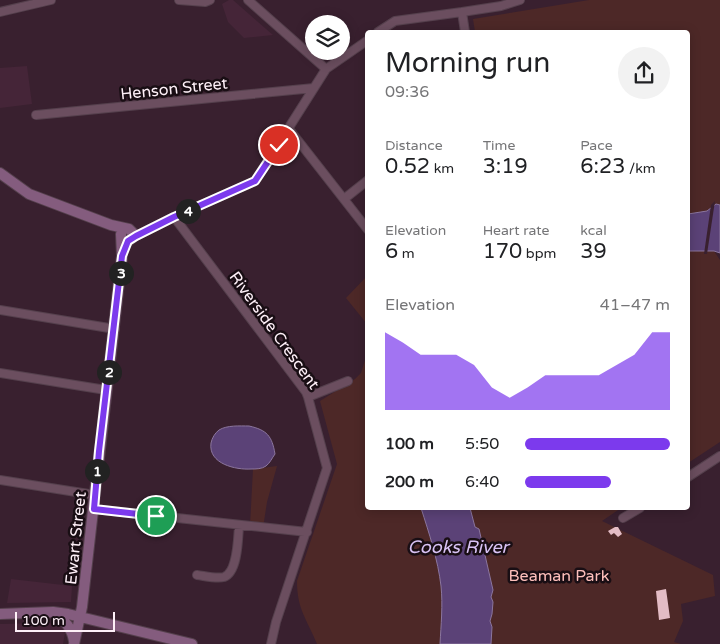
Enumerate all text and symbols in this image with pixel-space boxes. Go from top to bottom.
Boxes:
map controls [305,15,350,60]
button: layers [305,15,350,60]
text: Morning run [385,46,550,80]
button: share [618,47,670,99]
street label: Henson Street [120,73,229,105]
text: 09:36 [385,82,429,102]
pin [258,124,300,166]
icon: check [265,131,293,159]
text: Distance [385,137,443,154]
text: Time [483,137,515,154]
text: Pace [580,137,613,154]
text: 0.52 [385,154,430,179]
text: 3:19 [483,154,528,179]
text: 6:23 [580,154,625,179]
text: km [430,160,454,177]
text: /km [625,160,656,177]
pin: 4 [176,198,200,224]
text: 4 [184,203,193,220]
text: Elevation [385,222,446,239]
text: Heart rate [483,222,549,239]
text: kcal [580,222,607,239]
text: 6 [385,239,398,264]
text: 170 [483,239,522,264]
text: 39 [580,239,607,264]
text: m [398,245,415,262]
text: bpm [522,245,556,262]
pin: 3 [108,260,134,286]
text: 3 [117,265,126,282]
street label: Riverside Crescent [225,268,324,393]
text: Elevation [385,295,455,315]
text: 41–47 m [600,295,670,315]
pin: 2 [96,360,122,384]
text: 2 [105,364,114,381]
text: 100 m [385,434,434,454]
text: 5:50 [465,434,499,454]
pin: 1 [84,458,110,484]
text: 1 [93,463,102,480]
text: 200 m [385,472,434,492]
text: 6:40 [465,472,499,492]
street label: Ewart Street [61,490,91,586]
pin [135,495,177,537]
icon: arrive [142,502,170,530]
water label: Cooks River [408,536,511,558]
park label: Beaman Park [509,566,610,586]
scale bar [15,609,115,632]
text: 100 m [22,612,65,629]

